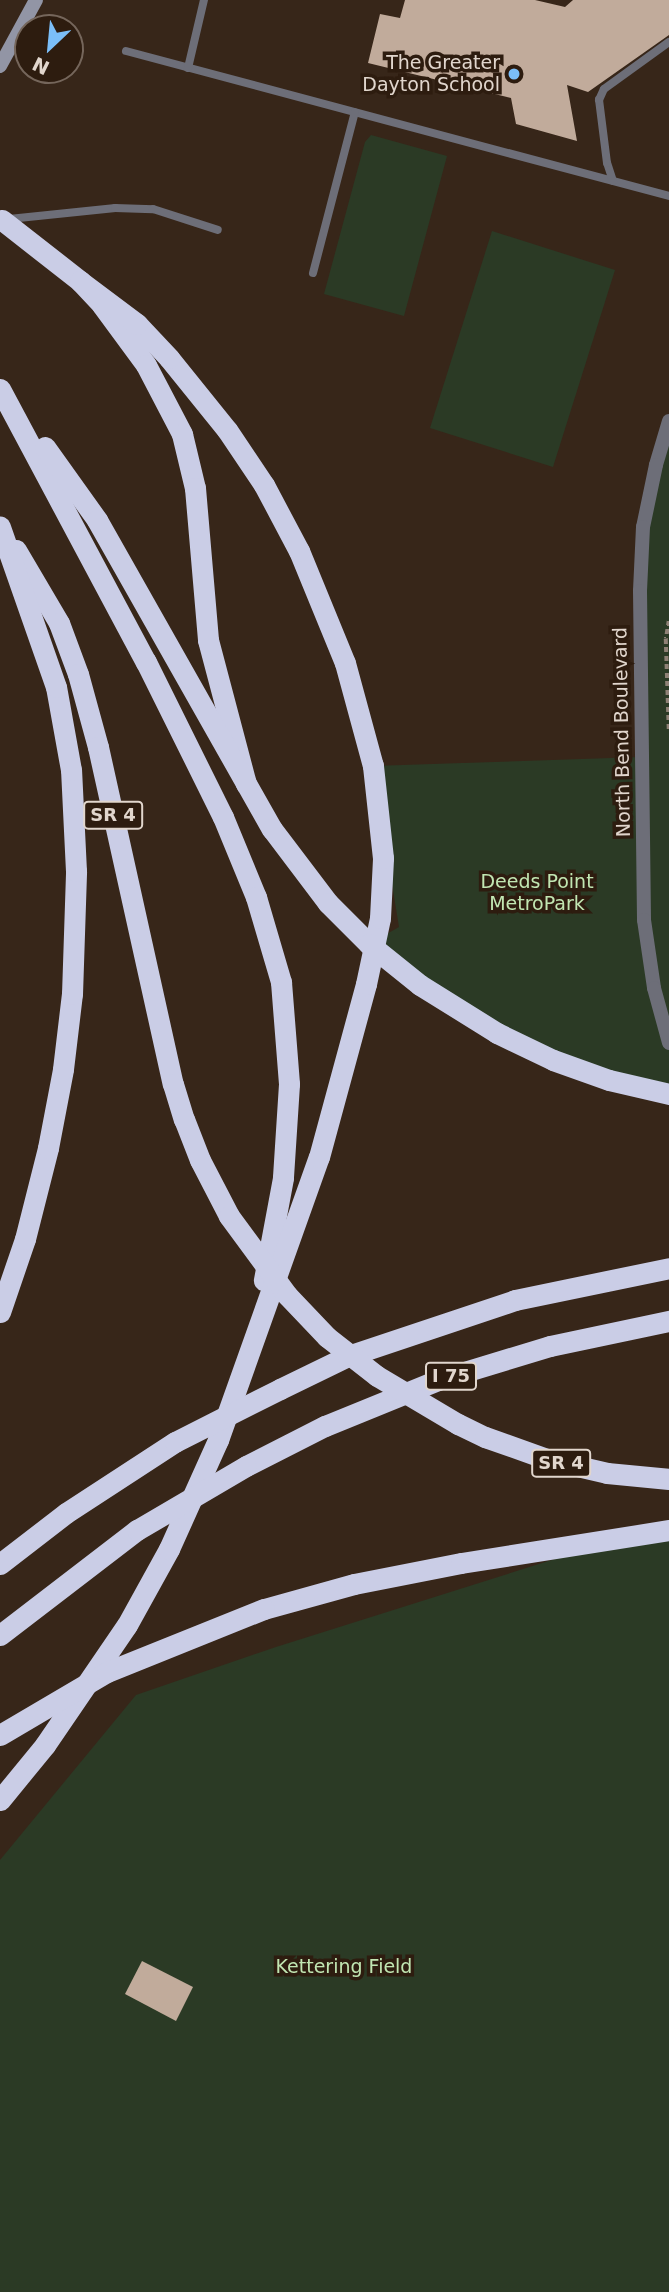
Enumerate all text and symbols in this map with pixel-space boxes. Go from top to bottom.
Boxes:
north arrow [14,14,84,84]
place label: The Greater Dayton School [362,52,500,96]
text: N [29,53,53,79]
marker: The Greater Dayton School [506,66,522,82]
street label: North Bend Boulevard [609,627,635,837]
road number: SR 4 [82,800,144,830]
park label: Deeds Point MetroPark [480,871,594,915]
road number: I 75 [425,1362,477,1391]
road number: SR 4 [530,1448,592,1478]
park label: Kettering Field [276,1956,412,1978]

